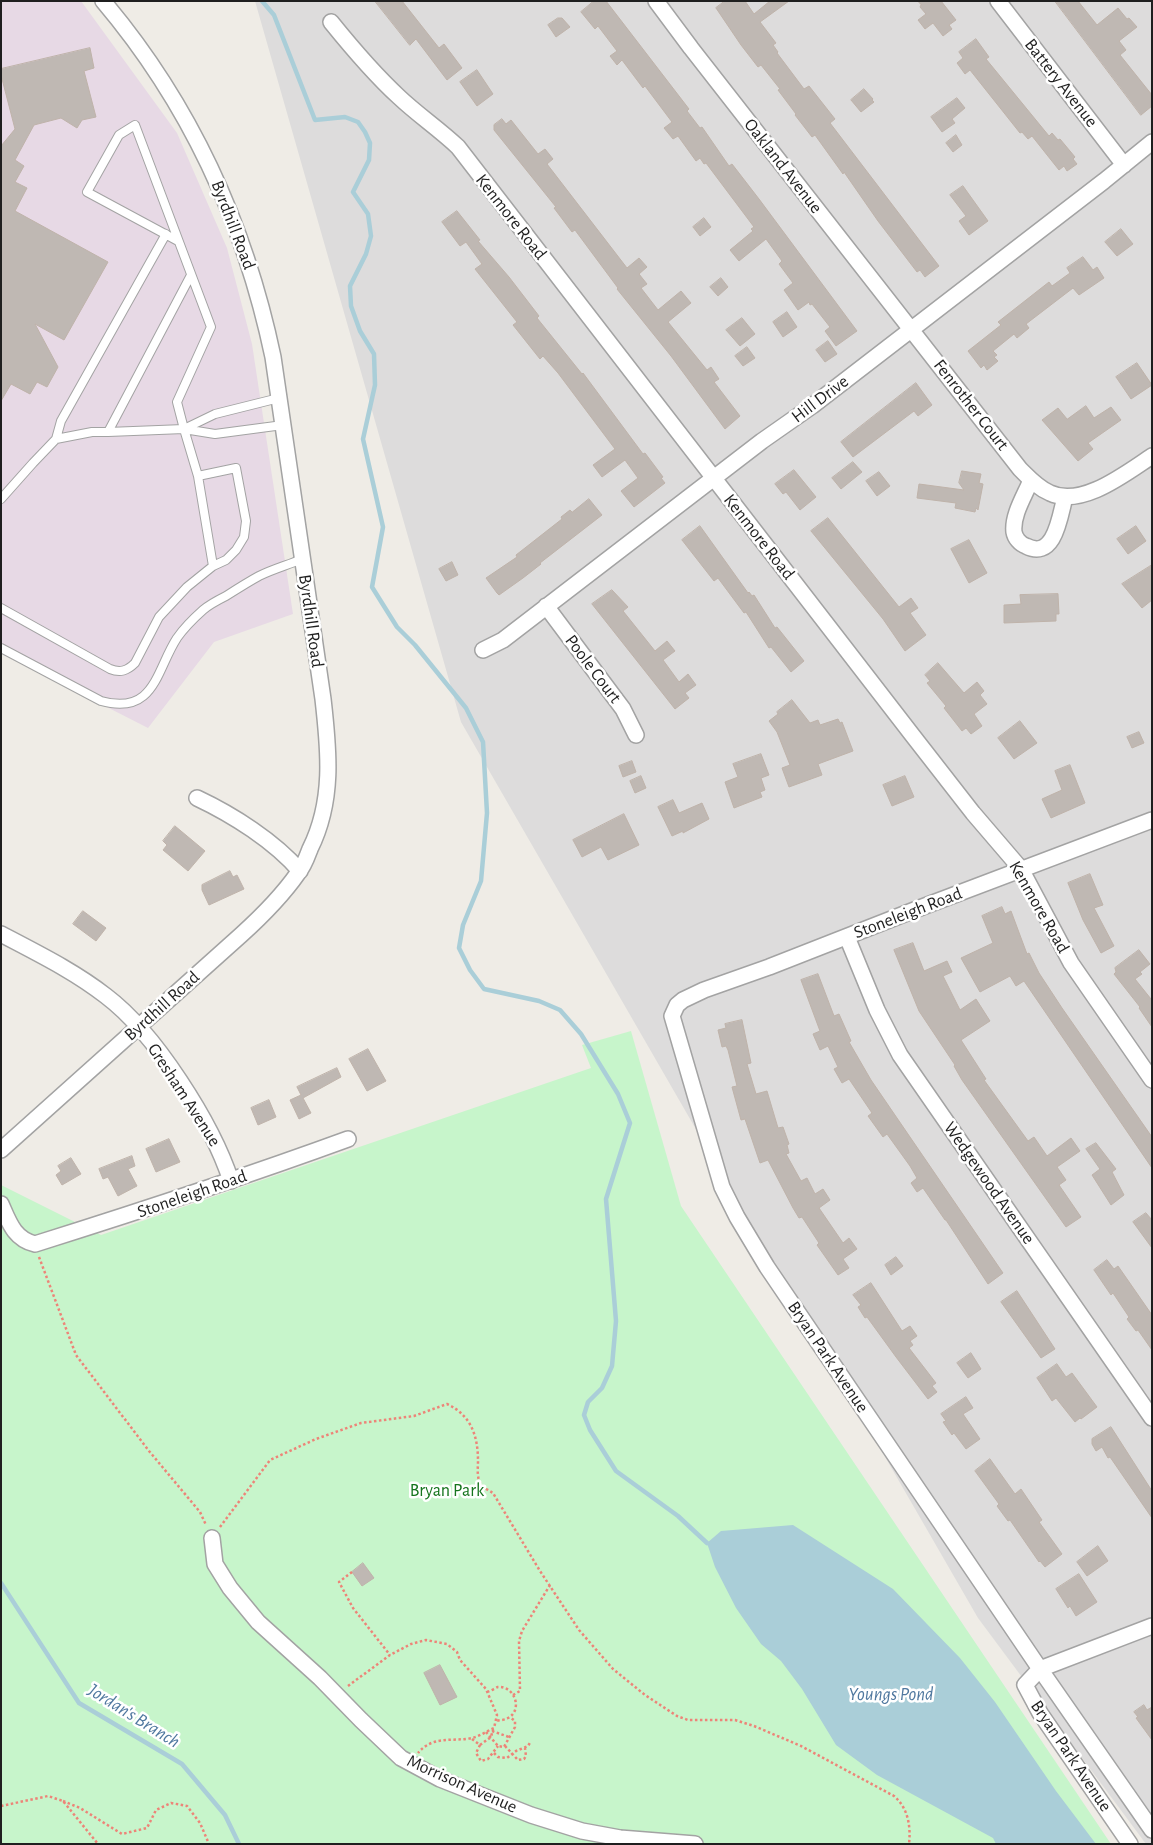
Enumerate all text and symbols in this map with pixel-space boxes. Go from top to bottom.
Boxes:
street label: Battery Avenue [1020,34,1102,132]
street label: Oakland Avenue [739,114,827,218]
street label: Kenmore Road [471,170,551,264]
street label: Byrdhill Road [206,177,260,273]
street label: Fenrother Court [929,355,1013,455]
street label: Hill Drive [787,371,853,427]
street label: Kenmore Road [719,490,799,584]
street label: Byrdhill Road [294,573,328,669]
street label: Poole Court [560,630,626,708]
street label: Kenmore Road [1004,857,1074,957]
street label: Stoneleigh Road [851,882,965,944]
street label: Byrdhill Road [120,967,204,1045]
street label: Gresham Avenue [143,1039,225,1151]
street label: Wedgewood Avenue [939,1118,1039,1248]
street label: Stoneleigh Road [134,1165,250,1223]
street label: Bryan Park Avenue [783,1297,873,1417]
park label: Bryan Park [410,1480,484,1502]
water label: Jordan's Branch [84,1679,184,1753]
water label: Youngs Pond [849,1683,933,1705]
street label: Bryan Park Avenue [1026,1696,1116,1816]
street label: Morrison Avenue [403,1750,521,1818]

